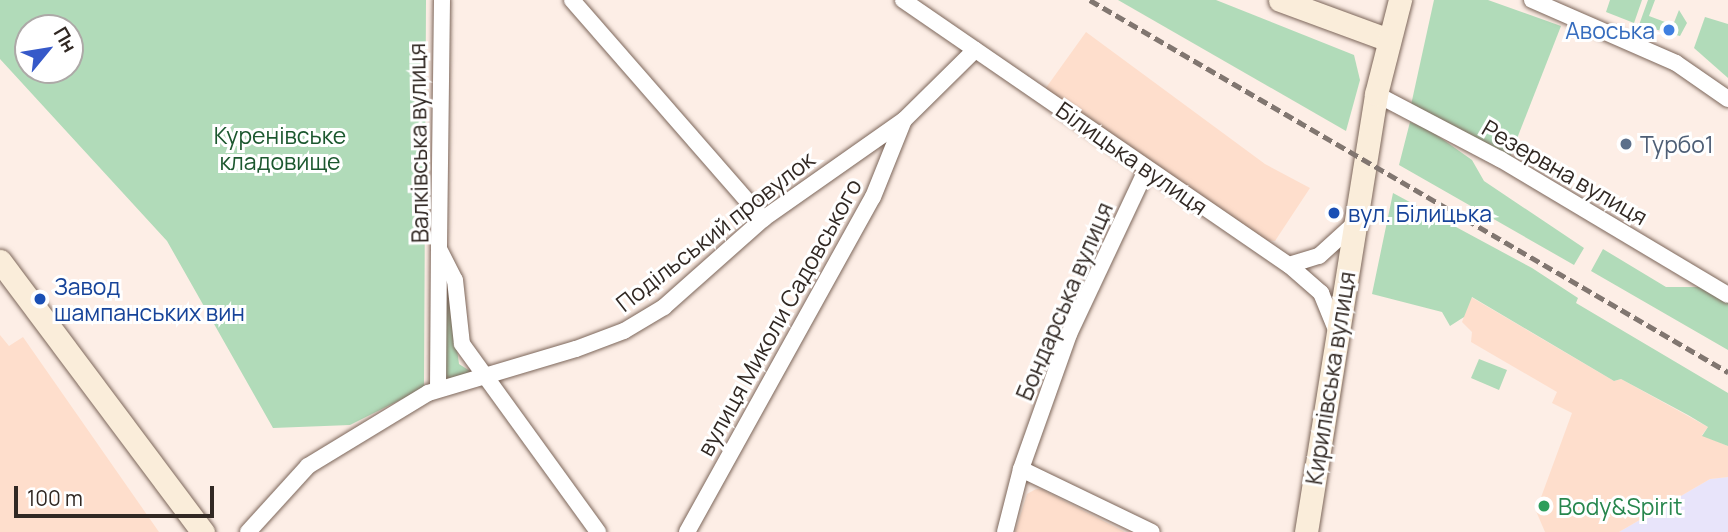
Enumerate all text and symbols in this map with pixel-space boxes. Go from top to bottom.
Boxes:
north arrow [14,14,84,84]
place label: Авоська [1565,16,1655,44]
text: Пн [48,22,83,57]
marker: Авоська [1661,22,1677,38]
street label: Валківська вулиця [402,43,434,243]
street label: Білицька вулиця [1051,96,1213,220]
street label: Резервна вулиця [1478,114,1652,230]
park label: Куренівське кладовище [214,121,346,175]
place label: Турбо1 [1640,130,1714,158]
marker: Турбо1 [1618,136,1634,152]
street label: Подільський провулок [610,145,820,317]
street label: вулиця Миколи Садовського [691,174,867,460]
street label: Бондарська вулиця [1010,198,1118,404]
place label: вул. Білицька [1348,199,1492,227]
marker: вул. Білицька [1326,205,1342,221]
street label: Кирилівська вулиця [1300,269,1360,487]
place label: Завод шампанських вин [54,272,245,326]
marker: Завод шампанських вин [32,291,48,307]
scale bar [18,472,217,516]
text: 100 m [27,484,83,512]
place label: Body&Spirit [1558,492,1682,520]
marker: Body&Spirit [1536,498,1552,514]

